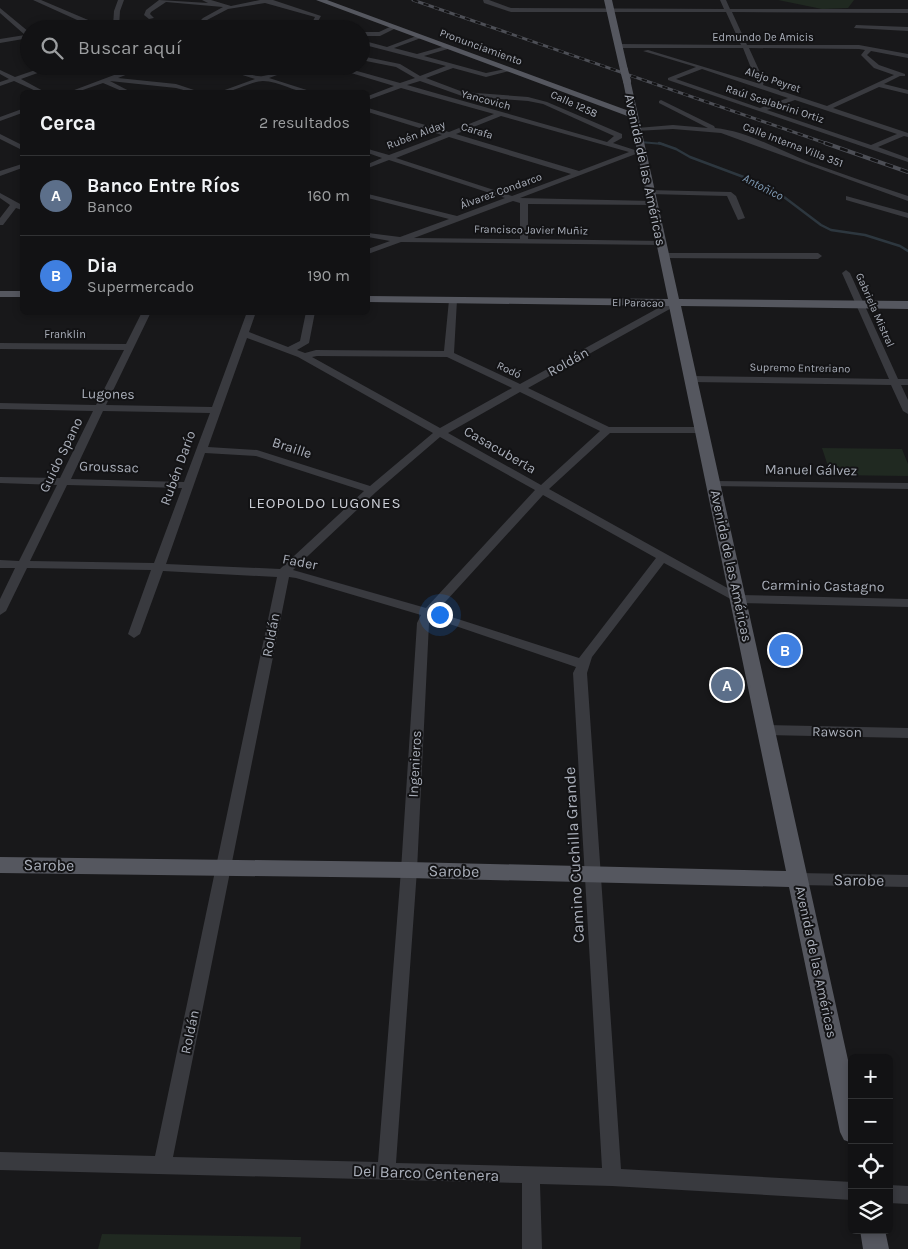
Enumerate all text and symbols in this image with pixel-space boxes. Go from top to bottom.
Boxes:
search box [20,20,370,75]
street label: Pronunciamiento [438,26,524,68]
street label: Edmundo De Amicis [712,31,814,44]
icon: search [38,34,66,62]
text: Buscar aquí [78,37,182,59]
street label: Alejo Peyret [744,64,802,96]
street label: Raúl Scalabrini Ortiz [724,82,826,126]
street label: Yancovich [460,87,512,113]
street label: Calle 1258 [548,88,600,120]
street label: Avenida de las Américas [621,92,669,248]
text: Cerca [40,111,96,135]
text: 2 resultados [259,113,350,132]
street label: Rubén Alday [385,118,447,152]
street label: Carafa [459,120,495,142]
street label: Calle Interna Villa 351 [741,120,845,170]
street label: Álvarez Condarco [458,168,544,212]
water label: Antoñico [740,171,786,203]
text: Banco Entre Ríos [87,175,240,197]
text: A [51,186,61,205]
text: 160 m [307,186,350,205]
text: Banco [87,197,132,216]
street label: Francisco Javier Muñiz [474,223,588,237]
text: Dia [87,255,117,277]
text: B [51,266,61,285]
text: 190 m [307,266,350,285]
street label: Gabriela Mistral [853,271,897,349]
text: Supermercado [87,277,194,296]
street label: El Paracao [612,296,664,310]
street label: Franklin [44,328,86,341]
street label: Roldán [544,344,592,380]
street label: Rodó [495,359,523,381]
street label: Supremo Entreriano [749,361,851,375]
street label: Lugones [81,385,135,403]
street label: Guido Spano [36,415,86,495]
street label: Casacuberta [461,422,539,478]
street label: Rubén Darío [157,428,199,508]
street label: Braille [270,434,314,462]
street label: Groussac [79,457,139,477]
street label: Manuel Gálvez [765,461,857,479]
street label: Avenida de las Américas [707,488,755,644]
district label: LEOPOLDO LUGONES [248,494,402,512]
street label: Fader [281,550,320,574]
street label: Carminio Castagno [761,576,885,596]
your location [427,602,453,628]
street label: Roldán [258,611,284,659]
pin: B [769,631,801,669]
pin: A [711,666,743,704]
street label: Rawson [812,723,862,741]
street label: Ingenieros [405,730,425,798]
street label: Camino Cuchilla Grande [560,766,588,944]
street label: Sarobe [23,855,75,875]
street label: Sarobe [428,861,480,881]
street label: Sarobe [833,870,885,890]
street label: Avenida de las Américas [792,884,840,1040]
street label: Roldán [177,1008,203,1056]
map controls [848,1054,893,1234]
button: + [848,1054,893,1099]
button: − [848,1099,893,1144]
button: locate [848,1144,893,1189]
street label: Del Barco Centenera [352,1161,500,1185]
button: layers [848,1189,893,1234]

